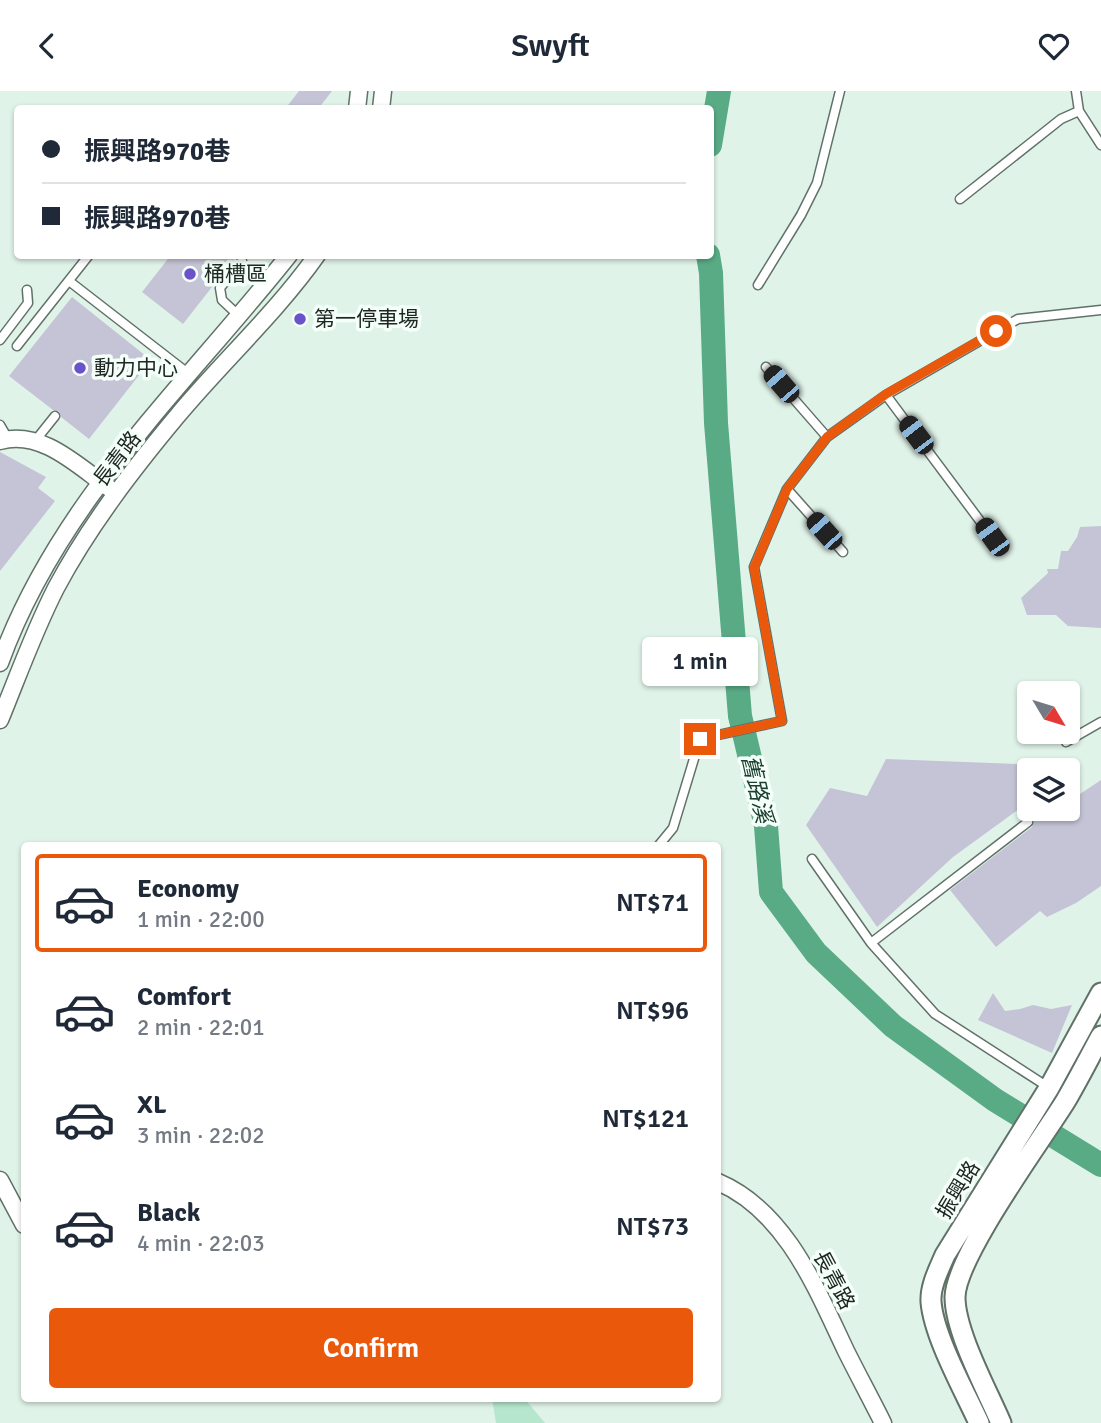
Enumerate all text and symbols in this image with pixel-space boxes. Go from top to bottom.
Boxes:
text: Swyft [511,26,590,65]
icon: back [28,27,66,65]
icon: heart [1035,27,1073,65]
text: 振興路970巷 [84,136,230,168]
text: 振興路970巷 [84,203,230,235]
place label: 桶槽區 [204,261,267,287]
marker: 桶槽區 [182,266,198,282]
place label: 第一停車場 [314,306,419,332]
marker: 第一停車場 [292,311,308,327]
route start [980,315,1012,347]
place label: 動力中心 [94,355,178,381]
marker: 動力中心 [72,360,88,376]
car [760,361,803,407]
car [895,412,938,458]
street label: 長青路 [88,426,146,492]
car [803,508,846,554]
car [972,514,1013,560]
callout: 1 min [642,637,758,687]
text: 1 min [672,647,728,676]
north arrow [1017,681,1080,744]
map controls [1017,681,1080,821]
route end [684,723,716,755]
water label: 舊路溪 [735,752,780,829]
button: layers [1017,758,1080,821]
icon: car [53,872,116,935]
text: Economy [137,873,239,905]
text: NT$71 [616,887,689,919]
text: 1 min · 22:00 [137,905,265,934]
icon: car [53,980,116,1043]
text: Comfort [137,981,231,1013]
text: NT$96 [616,995,689,1027]
text: 2 min · 22:01 [137,1013,265,1042]
icon: car [53,1088,116,1151]
text: XL [137,1089,167,1121]
text: NT$121 [602,1103,689,1135]
text: 3 min · 22:02 [137,1121,265,1150]
street label: 振興路 [931,1156,985,1224]
icon: car [53,1196,116,1259]
text: Black [137,1197,200,1229]
text: NT$73 [616,1211,689,1243]
text: 4 min · 22:03 [137,1229,265,1258]
street label: 長青路 [808,1246,860,1314]
button: Confirm [49,1308,693,1388]

